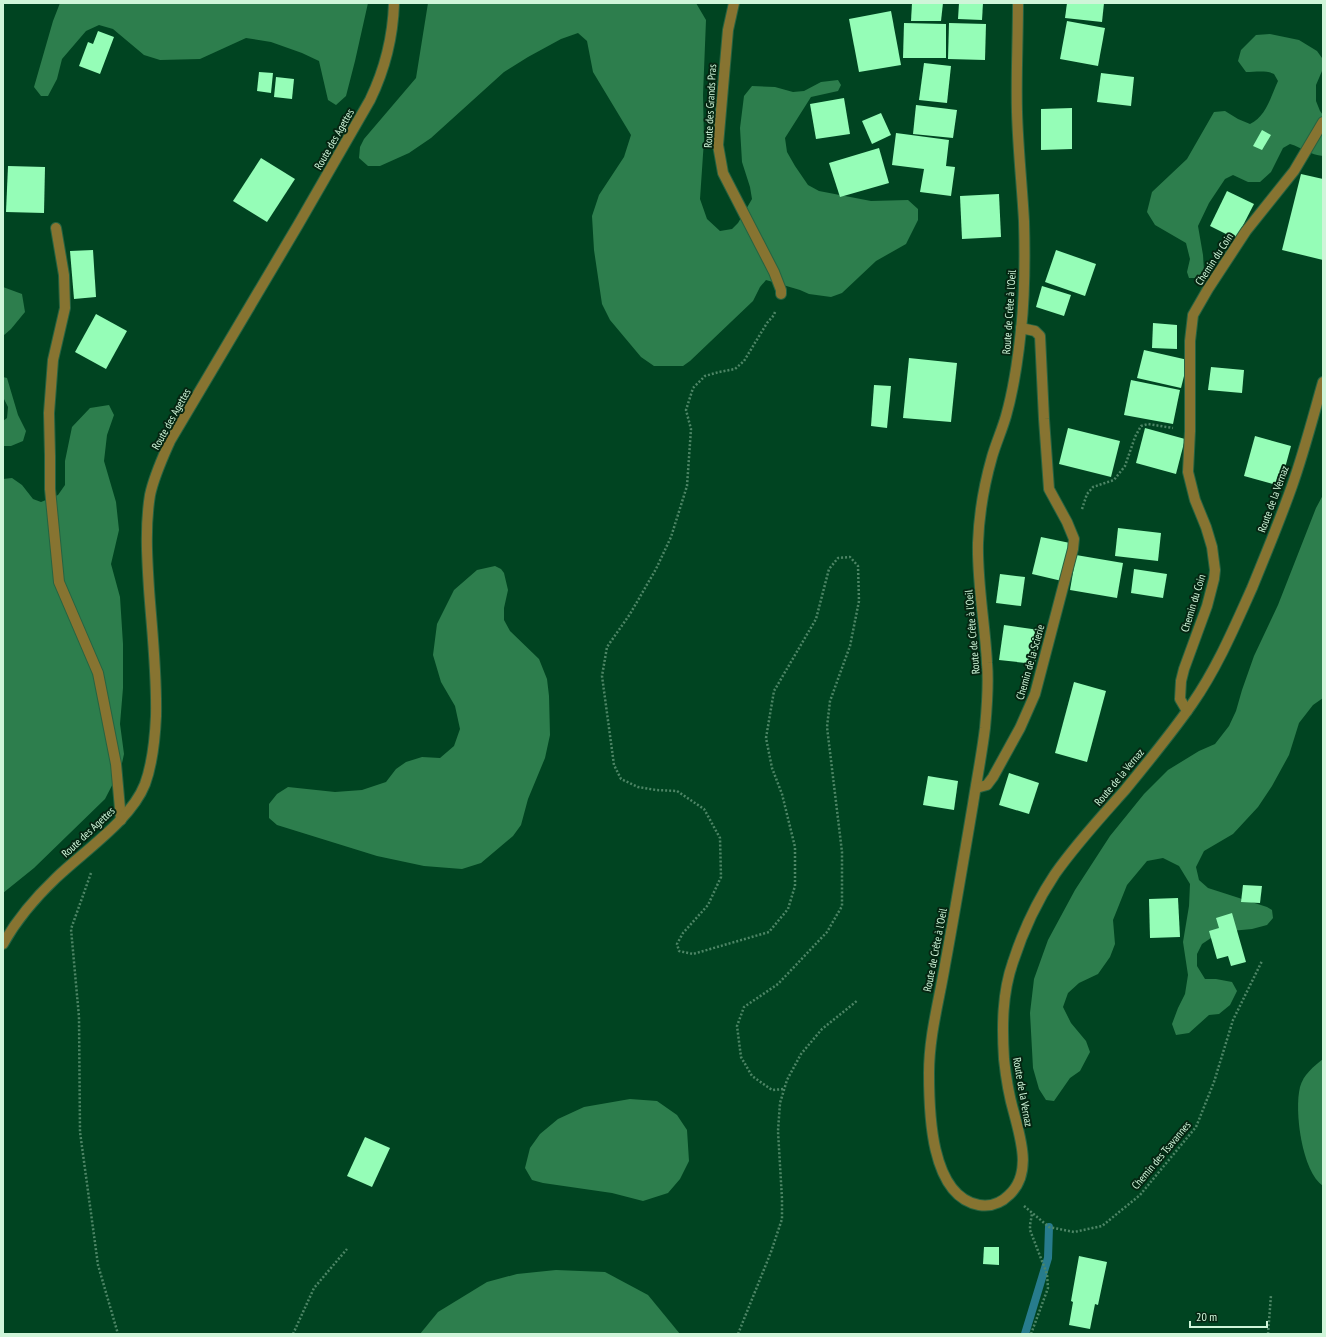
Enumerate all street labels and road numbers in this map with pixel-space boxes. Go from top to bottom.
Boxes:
street label: Route des Grands Pras [701,64,719,148]
street label: Route des Agettes [311,106,357,172]
street label: Chemin du Coin [1192,230,1236,288]
street label: Route de Crête à l'Oeil [999,269,1019,355]
street label: Route des Agettes [148,386,194,452]
street label: Route de la Vernaz [1254,464,1292,534]
street label: Chemin du Coin [1178,572,1208,634]
street label: Route de Crête à l'Oeil [961,589,983,675]
street label: Chemin de la Scierie [1013,622,1048,701]
street label: Route de la Vernaz [1091,746,1147,808]
street label: Route des Agettes [58,804,118,860]
street label: Route de Crête à l'Oeil [920,907,950,993]
street label: Route de la Vernaz [1010,1056,1036,1128]
street label: Chemin des Tsavannes [1128,1118,1194,1192]

